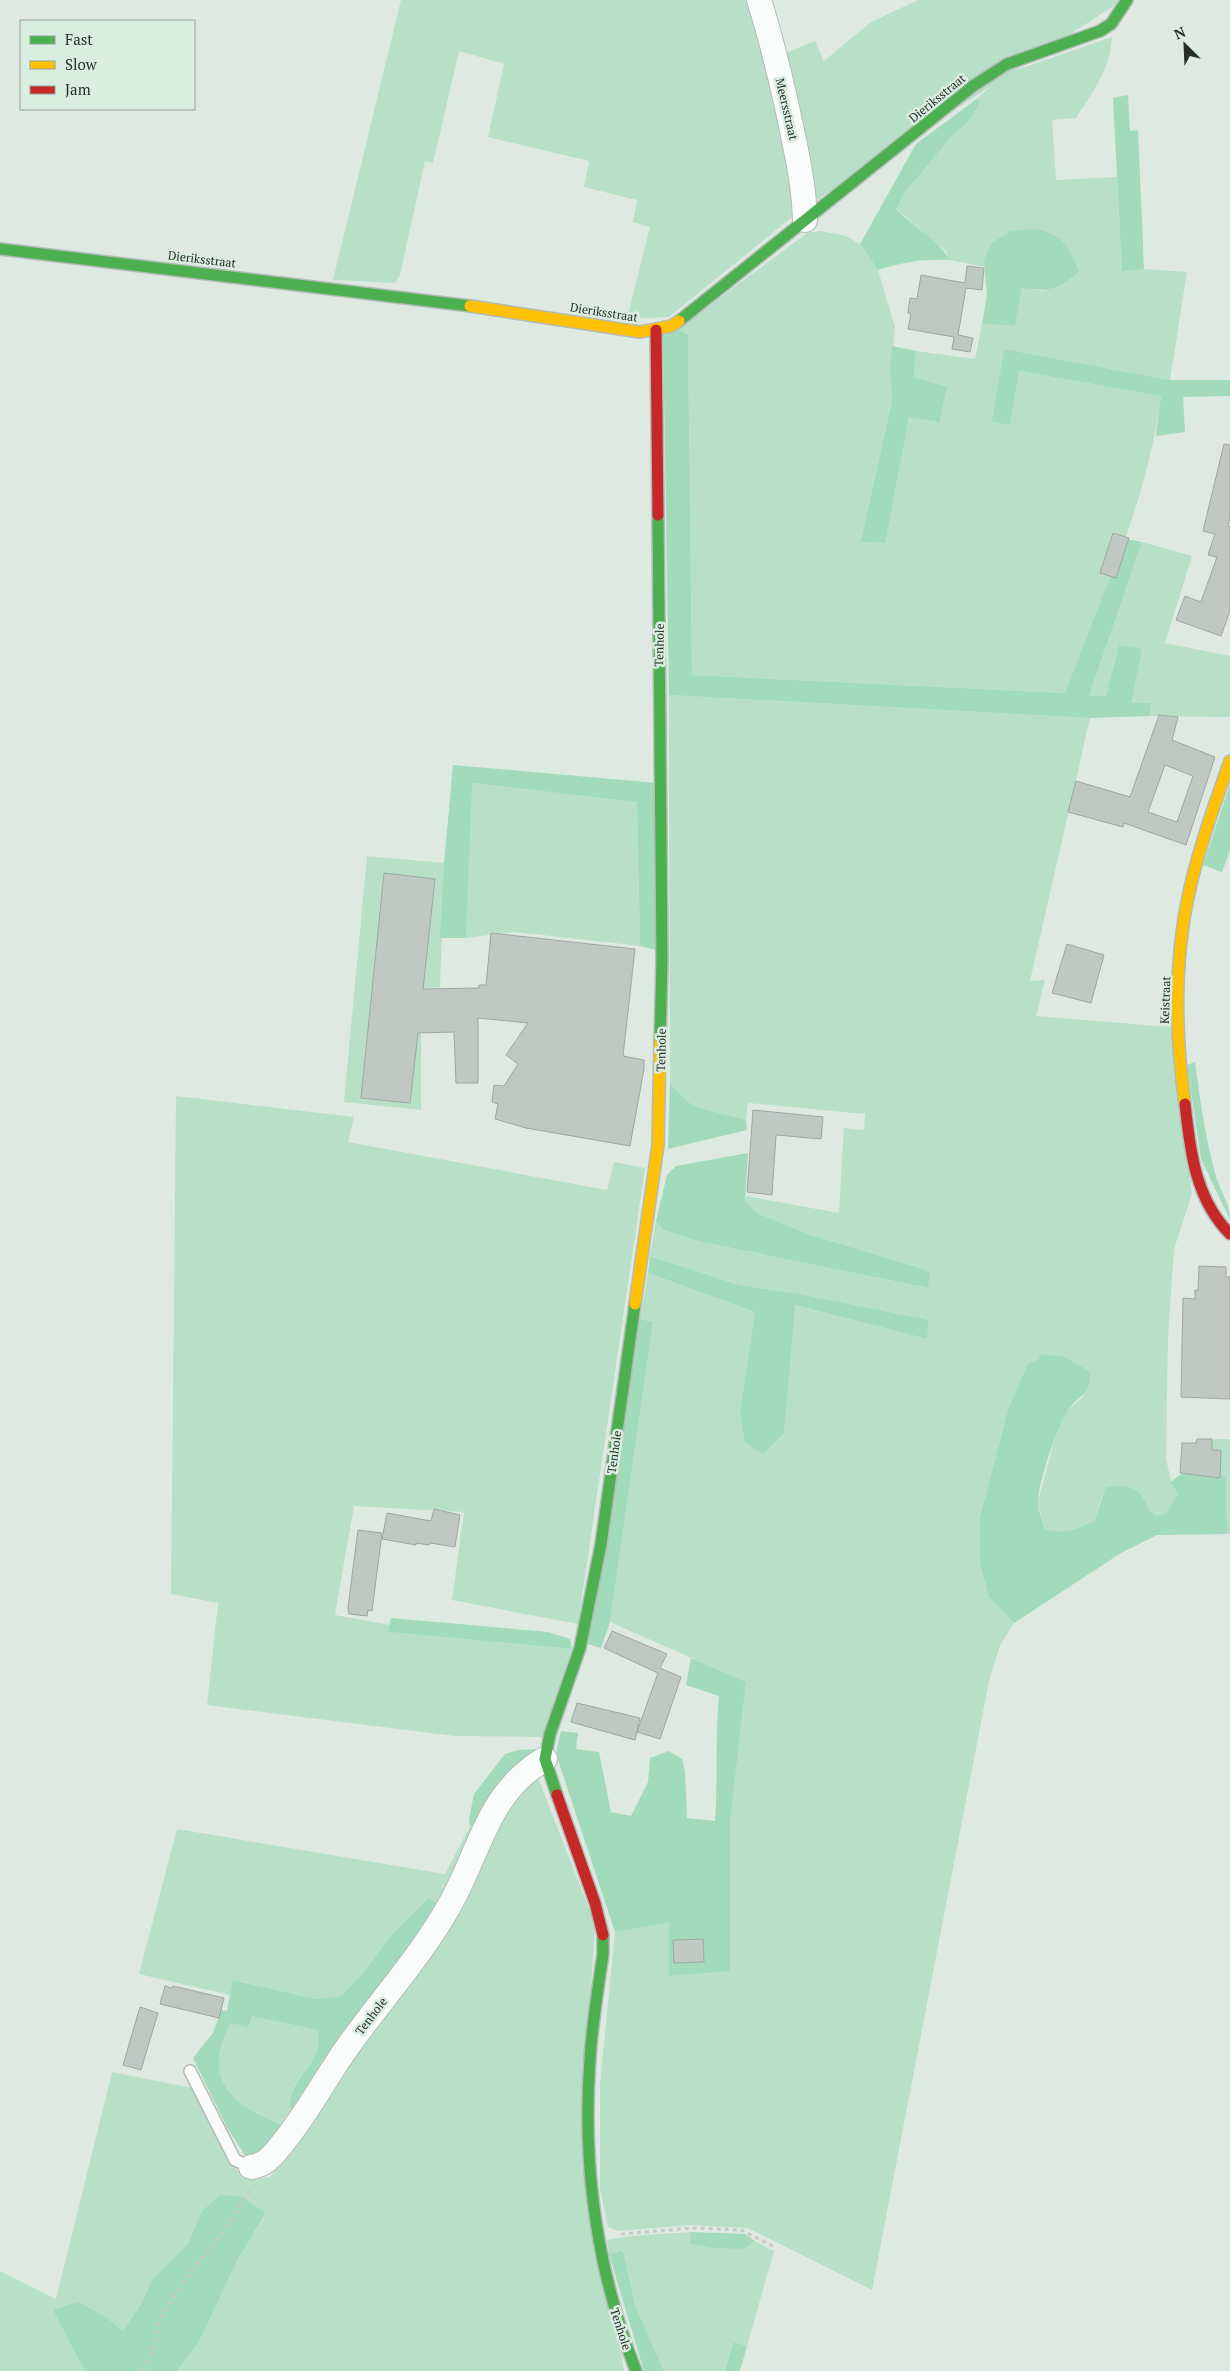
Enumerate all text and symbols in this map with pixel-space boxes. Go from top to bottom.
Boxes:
legend [20,20,195,110]
north arrow [1160,20,1210,70]
text: N [1171,22,1189,44]
text: Fast [65,29,93,49]
text: Slow [65,54,98,74]
street label: Dieriksstraat [906,70,969,125]
street label: Meersstraat [773,77,802,142]
text: Jam [65,79,91,99]
street label: Dieriksstraat [167,247,237,271]
street label: Dieriksstraat [569,299,640,325]
street label: Tenhole [651,623,667,667]
street label: Keistraat [1157,975,1173,1024]
street label: Tenhole [653,1028,669,1072]
street label: Tenhole [604,1430,624,1474]
street label: Tenhole [352,1994,390,2038]
street label: Tenhole [607,2306,635,2352]

